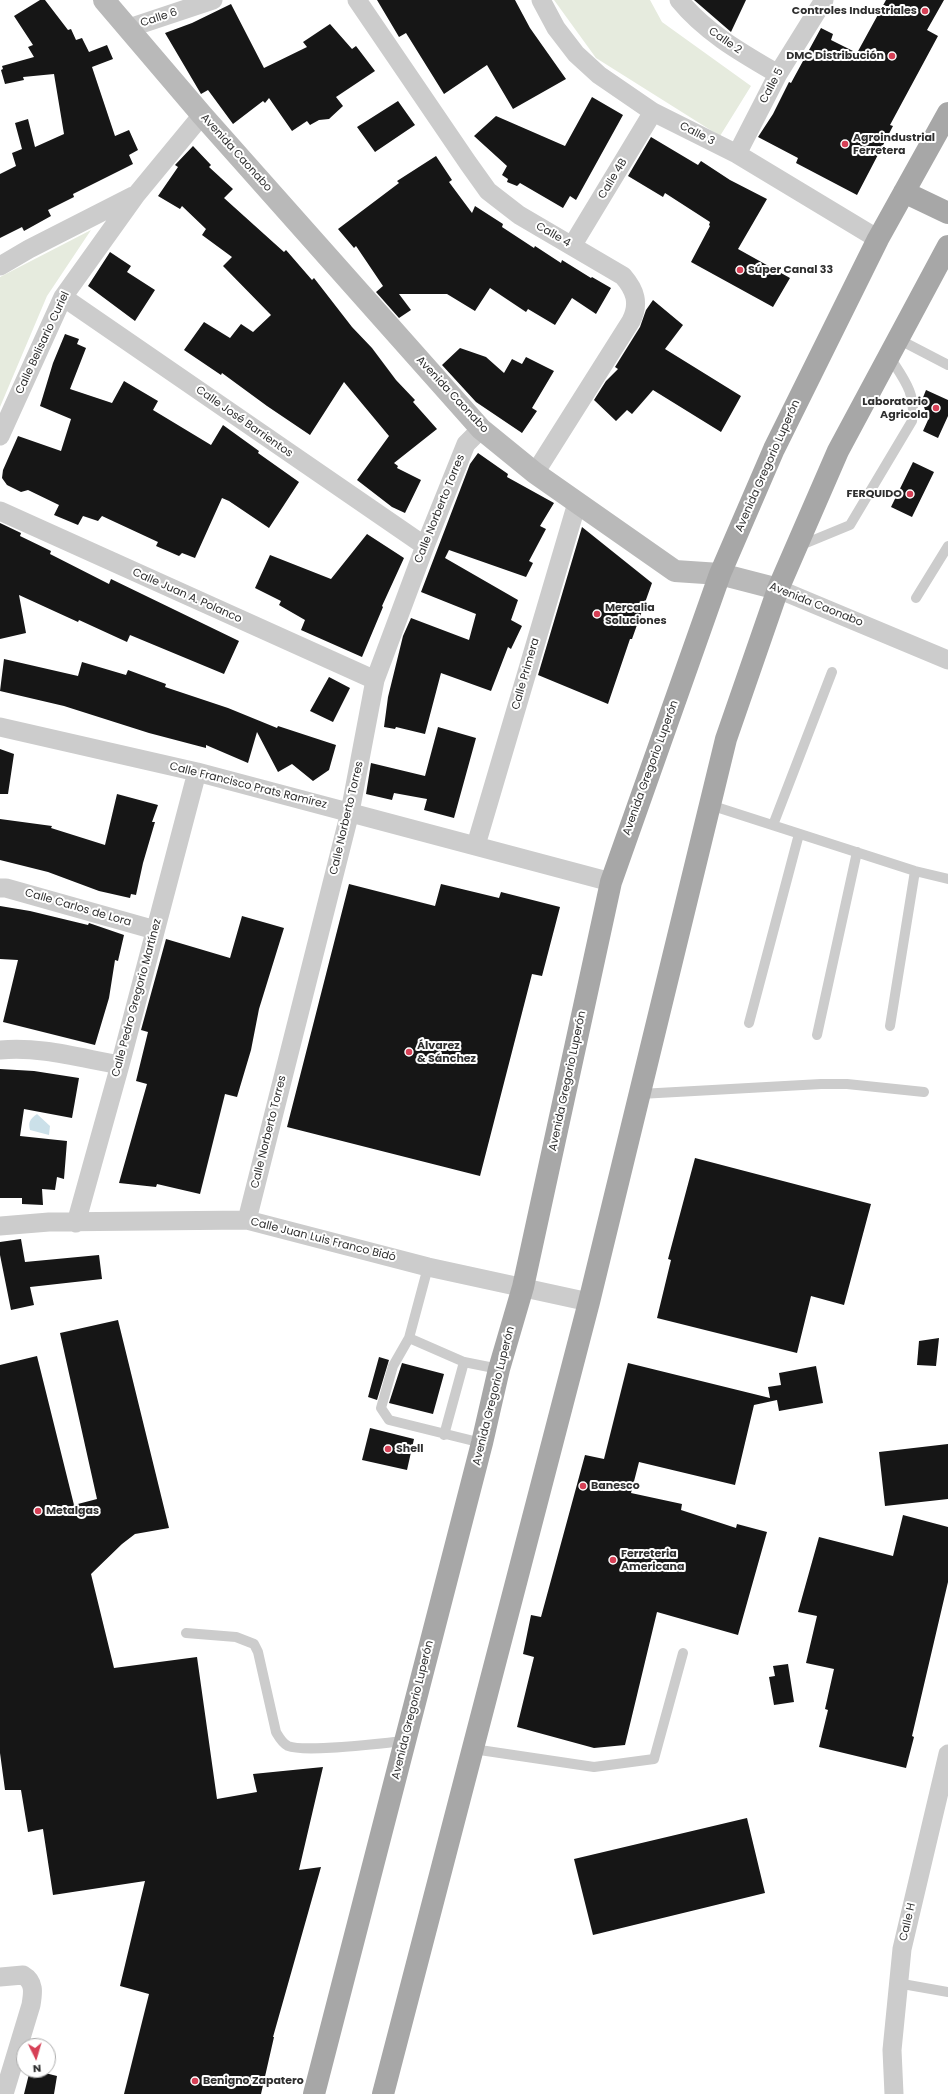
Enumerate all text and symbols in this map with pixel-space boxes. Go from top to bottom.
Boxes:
place label: Controles Industriales [792,4,917,18]
street label: Calle 6 [139,6,179,30]
marker: Controles Industriales [920,6,930,16]
street label: Calle 2 [706,25,744,57]
place label: DMC Distribución [786,49,884,63]
marker: DMC Distribución [887,51,897,61]
street label: Calle 5 [757,66,787,106]
street label: Avenida Caonabo [198,111,274,195]
street label: Calle 3 [677,120,717,148]
place label: Agroindustrial Ferretera [853,131,935,157]
marker: Agroindustrial Ferretera [840,139,850,149]
street label: Calle 4B [596,156,630,202]
street label: Calle 4 [533,220,573,250]
place label: Súper Canal 33 [748,263,833,277]
marker: Súper Canal 33 [735,265,745,275]
street label: Calle Belisario Curiel [13,290,73,396]
street label: Avenida Caonabo [413,354,491,436]
street label: Calle José Barrientos [193,384,295,460]
place label: Laboratorio Agricola [862,395,928,421]
street label: Avenida Gregorio Luperón [733,398,803,534]
marker: Laboratorio Agricola [931,403,941,413]
street label: Calle Norberto Torres [412,453,468,565]
place label: FERQUIDO [847,487,902,501]
marker: FERQUIDO [905,489,915,499]
street label: Calle Juan A. Polanco [130,566,244,626]
street label: Avenida Caonabo [767,580,865,630]
place label: Mercalia Soluciones [605,601,667,627]
marker: Mercalia Soluciones [592,609,602,619]
street label: Calle Primera [509,637,543,711]
street label: Avenida Gregorio Luperón [620,699,682,837]
street label: Calle Francisco Prats Ramírez [168,760,328,812]
street label: Calle Norberto Torres [328,760,366,876]
street label: Calle Carlos de Lora [23,886,133,930]
street label: Calle Pedro Gregorio Martínez [110,918,164,1078]
street label: Avenida Gregorio Luperón [547,1010,589,1152]
place label: Álvarez & Sánchez [417,1039,476,1065]
marker: Álvarez & Sánchez [404,1047,414,1057]
street label: Calle Norberto Torres [249,1074,289,1190]
street label: Calle Juan Luis Franco Bidó [249,1216,397,1264]
street label: Avenida Gregorio Luperón [470,1325,518,1467]
place label: Shell [396,1442,423,1456]
marker: Shell [383,1444,393,1454]
place label: Banesco [591,1479,640,1493]
marker: Banesco [578,1481,588,1491]
place label: Metalgas [46,1504,99,1518]
marker: Metalgas [33,1506,43,1516]
place label: Ferreteria Americana [621,1547,684,1573]
marker: Ferreteria Americana [608,1555,618,1565]
street label: Avenida Gregorio Luperón [389,1639,437,1781]
street label: Calle H [897,1902,919,1942]
north arrow [16,2038,56,2078]
text: N [32,2061,42,2077]
place label: Benigno Zapatero [203,2074,304,2088]
marker: Benigno Zapatero [190,2076,200,2086]

